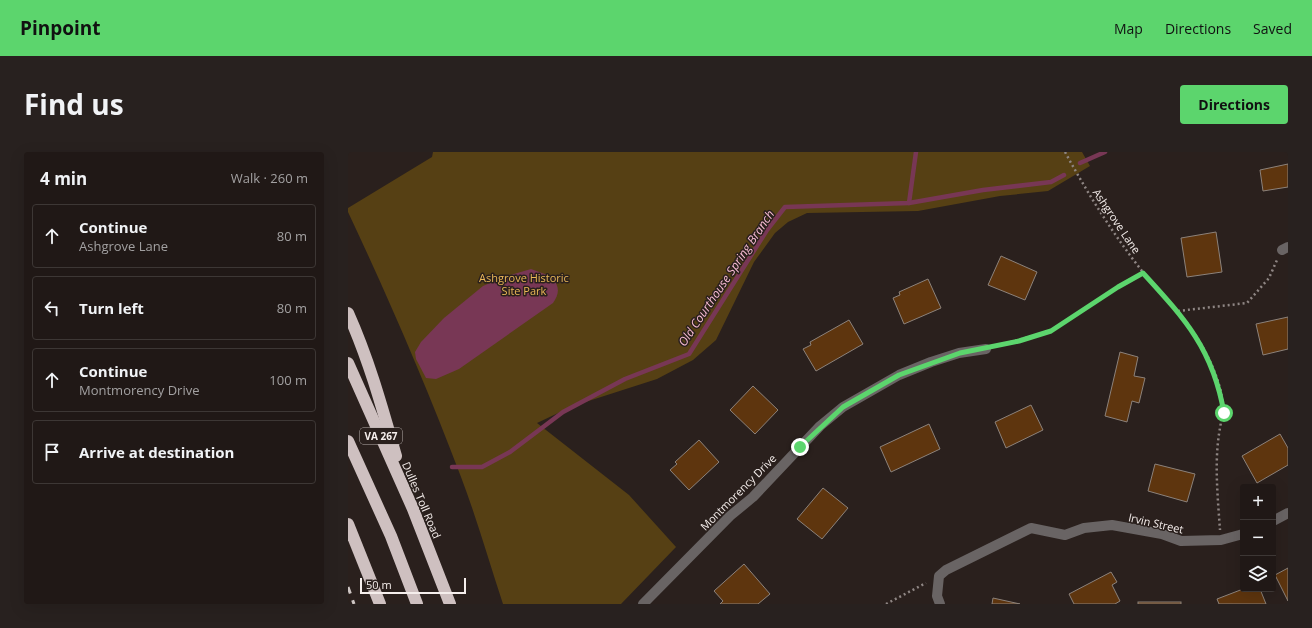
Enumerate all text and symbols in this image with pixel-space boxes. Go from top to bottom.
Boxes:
text: Pinpoint [20,15,101,41]
text: Map [1114,19,1143,38]
text: Directions [1165,19,1231,38]
text: Saved [1253,19,1292,38]
text: Find us [24,85,124,123]
button: Directions [1180,85,1288,124]
text: 4 min [40,167,87,190]
text: Walk · 260 m [231,169,308,187]
street label: Ashgrove Lane [1090,186,1144,256]
water label: Old Courthouse Spring Branch [674,206,778,349]
text: Continue [79,217,147,237]
icon: ahead [41,225,63,247]
text: 80 m [277,227,307,245]
text: Ashgrove Lane [79,237,168,255]
park label: Ashgrove Historic Site Park [479,270,569,298]
icon: left [41,297,63,319]
text: Turn left [79,298,144,318]
text: 80 m [277,299,307,317]
text: Continue [79,361,147,381]
icon: ahead [41,369,63,391]
text: 100 m [269,371,307,389]
text: Montmorency Drive [79,381,200,399]
route start [1215,404,1233,422]
road number: VA 267 [360,428,402,444]
route end [791,438,809,456]
icon: arrive [41,441,63,463]
text: Arrive at destination [79,442,234,462]
street label: Montmorency Drive [697,451,779,533]
street label: Dulles Toll Road [399,459,445,541]
map controls [1240,484,1276,592]
button: + [1240,484,1276,520]
street label: Irvin Street [1127,509,1185,537]
button: − [1240,520,1276,556]
button: layers [1240,556,1276,592]
scale bar [360,576,466,595]
text: 50 m [366,577,392,592]

